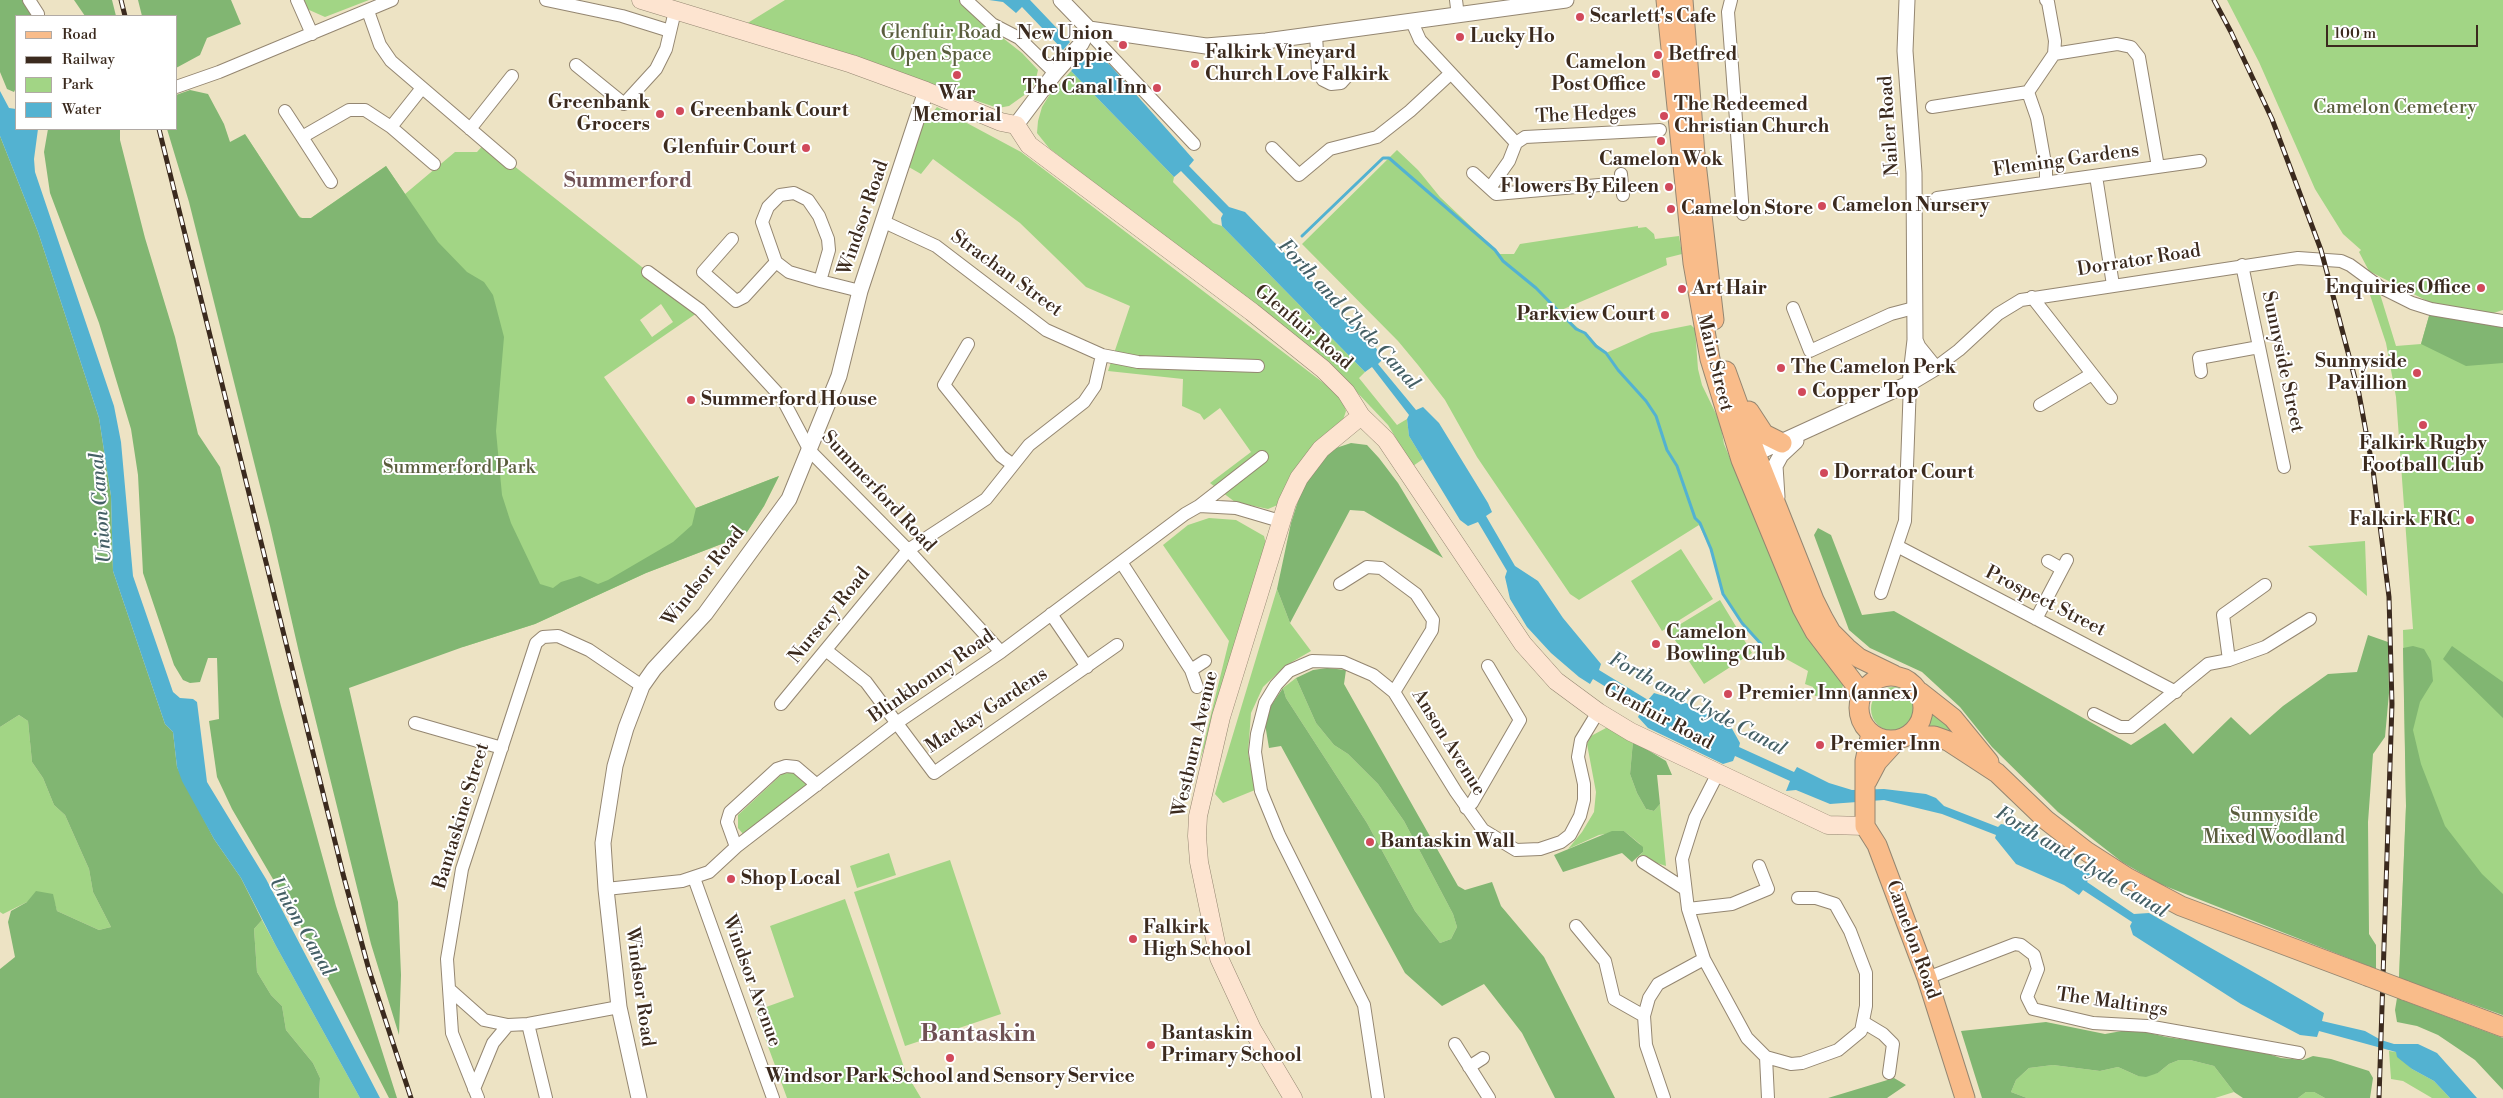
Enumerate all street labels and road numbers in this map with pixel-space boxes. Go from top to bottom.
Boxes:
street label: Nailer Road [1875,75,1905,177]
street label: The Hedges [1535,101,1637,129]
street label: Fleming Gardens [1991,139,2141,183]
street label: Windsor Road [834,158,894,278]
street label: Strachan Street [946,226,1066,322]
street label: Dorrator Road [2075,240,2203,282]
street label: Glenfuir Road [1249,280,1357,376]
street label: Sunnyside Street [2256,289,2308,435]
street label: Main Street [1691,312,1737,414]
street label: Summerford Road [816,427,940,557]
street label: Windsor Road [658,523,750,631]
street label: Prospect Street [1981,562,2109,642]
street label: Nursery Road [784,563,876,669]
street label: Blinkbonny Road [865,625,999,729]
street label: Mackay Gardens [922,663,1052,759]
street label: Westburn Avenue [1168,669,1224,819]
street label: Glenfuir Road [1599,679,1717,755]
street label: Anson Avenue [1406,686,1490,800]
street label: Bantaskine Street [429,740,495,892]
street label: Camelon Road [1880,878,1944,1002]
street label: Windsor Avenue [717,912,785,1050]
street label: Windsor Road [619,926,659,1048]
street label: The Maltings [2055,984,2169,1022]

